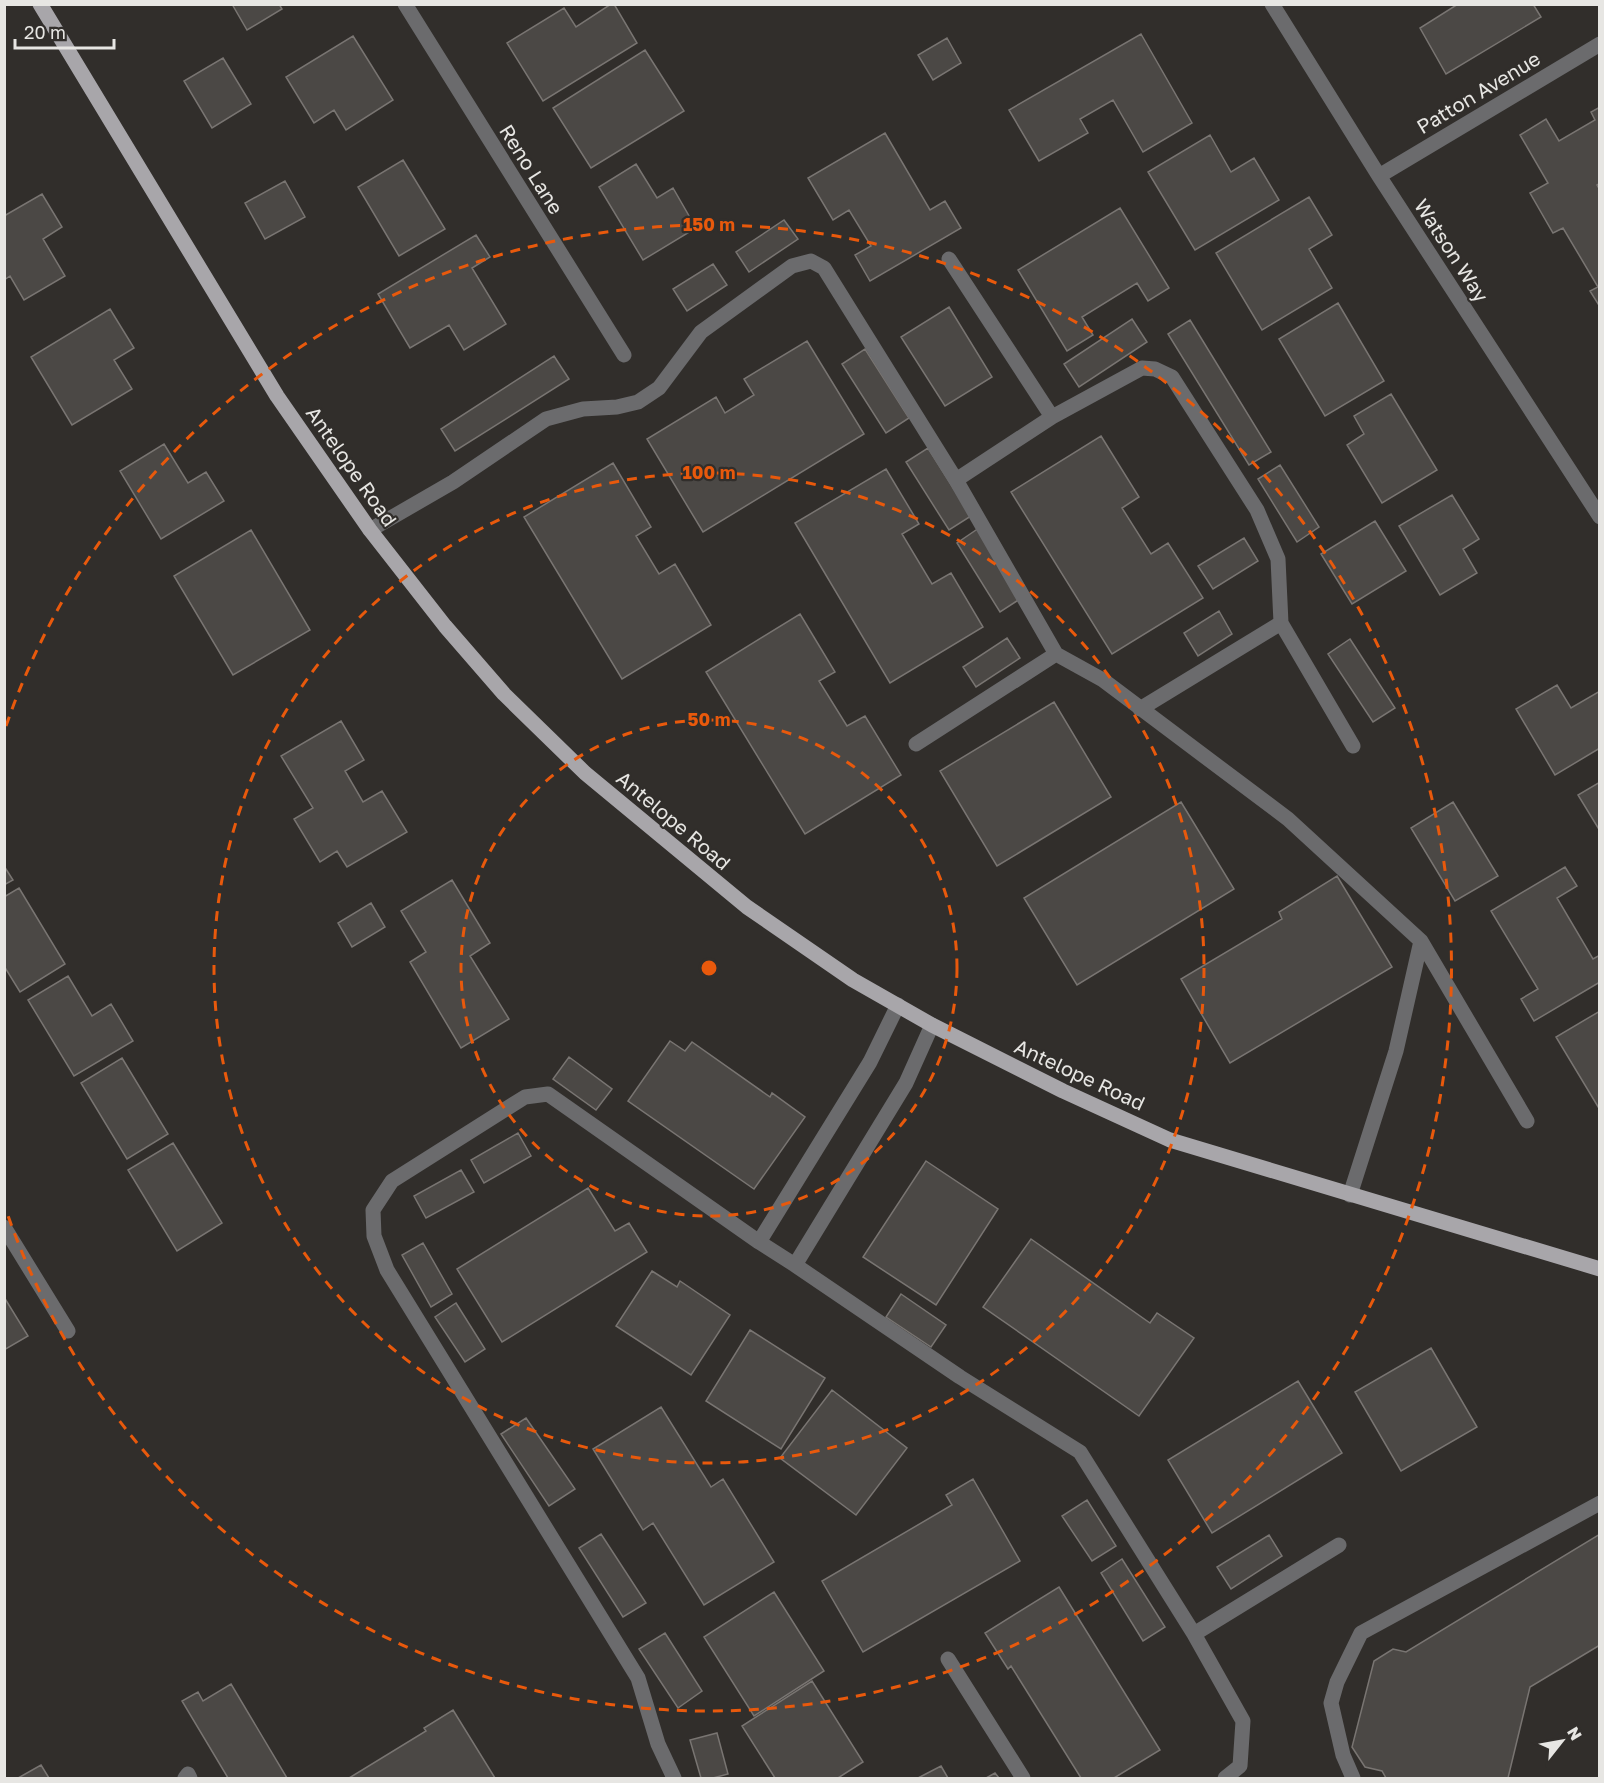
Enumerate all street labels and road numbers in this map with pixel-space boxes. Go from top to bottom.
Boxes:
street label: Patton Avenue [1412,46,1544,138]
street label: Reno Lane [495,120,569,218]
street label: Watson Way [1410,194,1494,306]
street label: Antelope Road [302,401,402,531]
street label: Antelope Road [612,765,736,875]
street label: Antelope Road [1011,1033,1149,1115]

